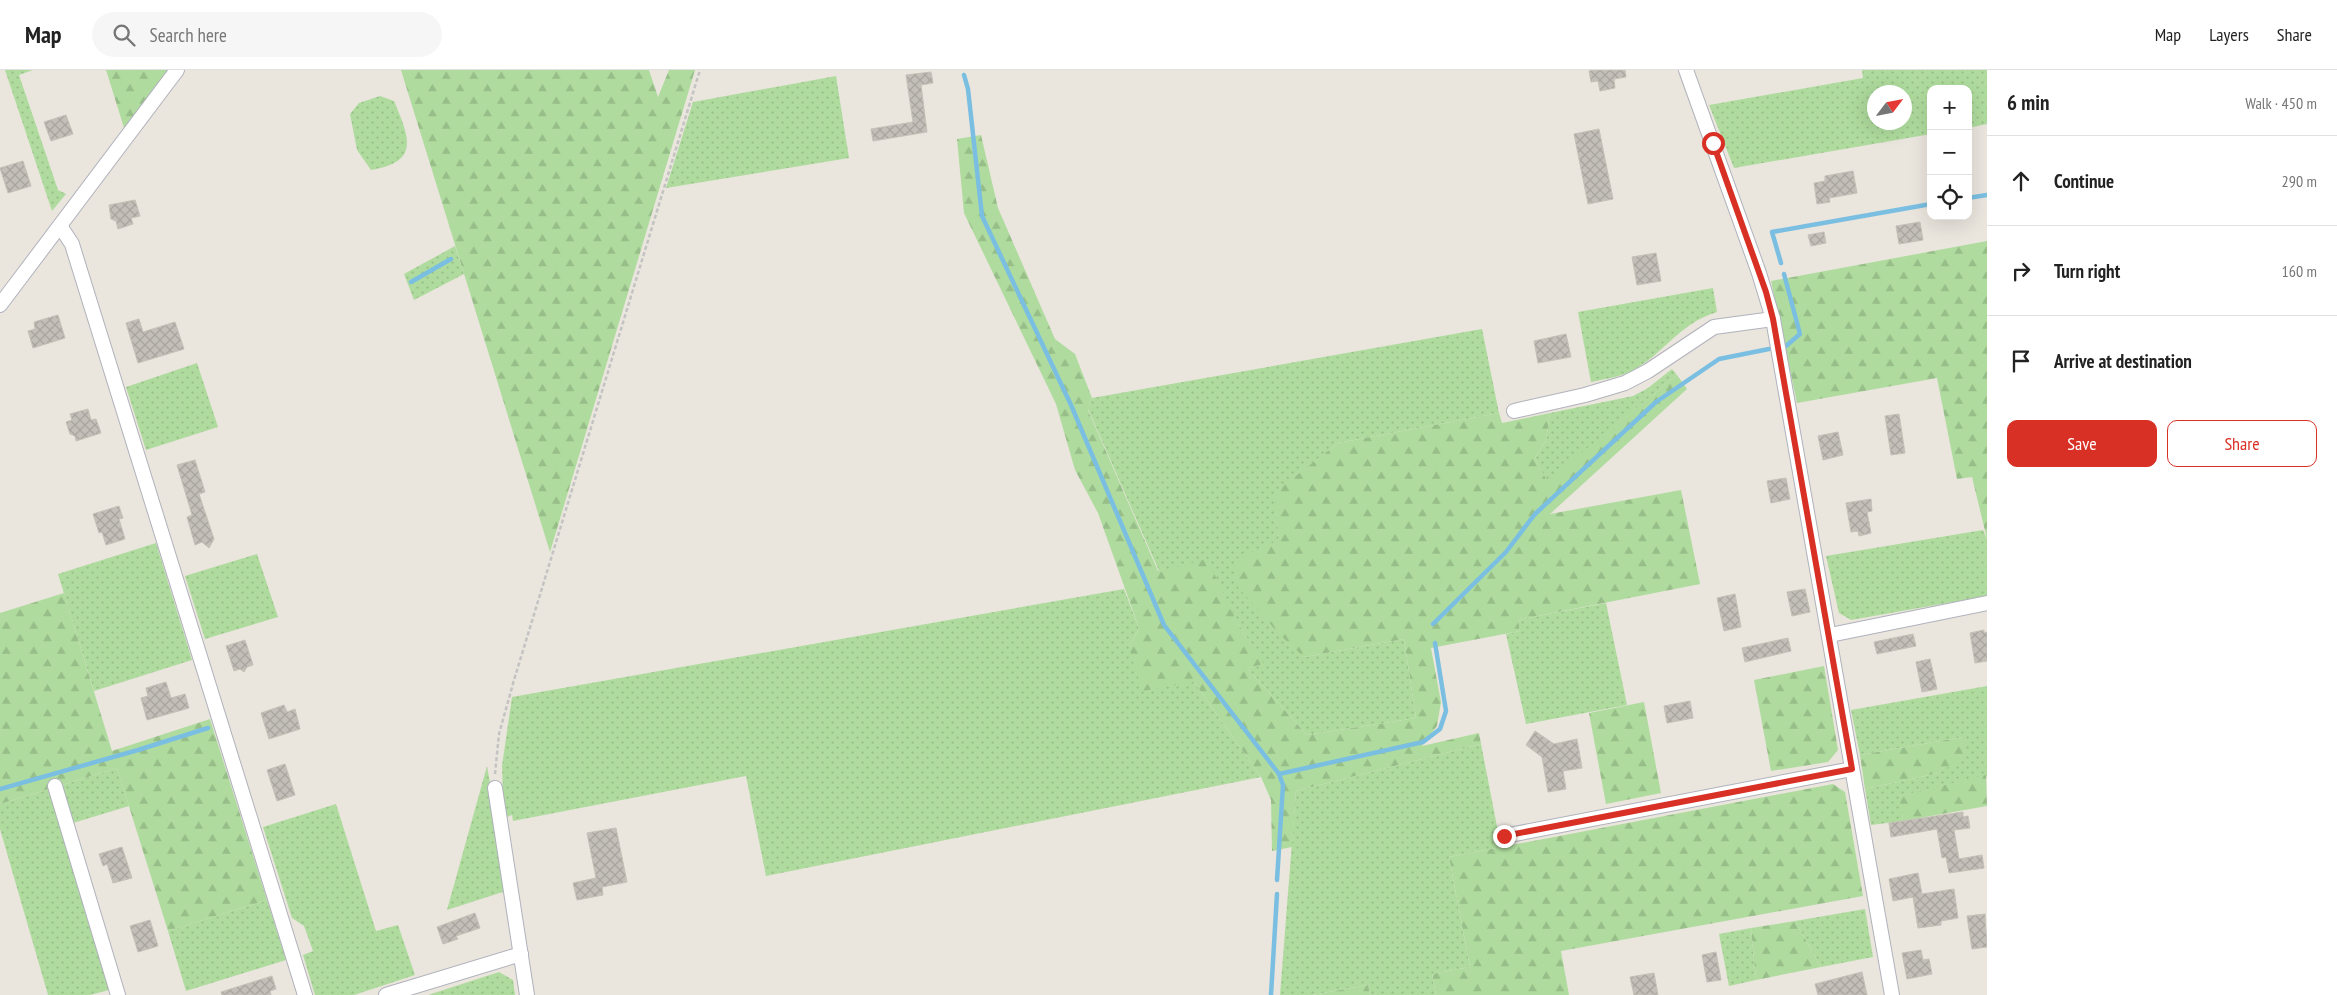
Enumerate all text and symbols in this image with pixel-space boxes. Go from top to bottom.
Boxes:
search box [92,12,442,57]
text: Map [25,19,62,50]
icon: search [110,21,138,49]
text: Search here [150,23,227,47]
text: Map [2155,23,2181,46]
text: Layers [2209,23,2249,46]
text: Share [2277,23,2312,46]
north arrow [1867,85,1912,130]
map controls [1927,85,1972,220]
button: + [1927,85,1972,130]
text: 6 min [2007,89,2049,116]
text: Walk · 450 m [2245,93,2317,113]
button: − [1927,130,1972,175]
route start [1702,132,1725,155]
icon: ahead [2007,167,2035,195]
text: Continue [2054,169,2114,193]
text: 290 m [2282,171,2317,191]
button: locate [1927,175,1972,220]
icon: right [2007,257,2035,285]
text: Turn right [2054,259,2120,283]
text: 160 m [2282,261,2317,281]
icon: arrive [2007,347,2035,375]
text: Arrive at destination [2054,349,2192,373]
button: Save [2007,420,2157,467]
button: Share [2167,420,2317,467]
route end [1493,825,1516,848]

